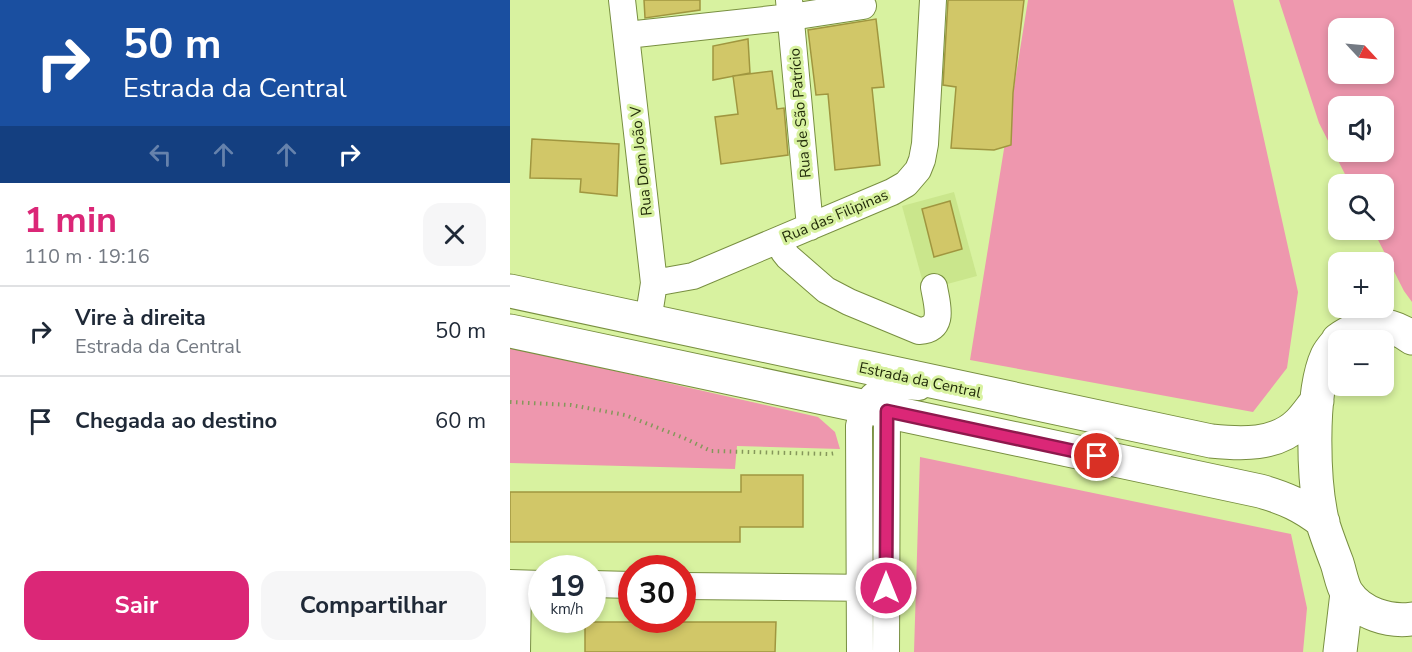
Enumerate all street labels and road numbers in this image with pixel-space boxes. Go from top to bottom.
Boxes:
street label: Rua de São Patrício [784,47,816,179]
street label: Rua Dom João V [625,105,657,217]
street label: Rua das Filipinas [779,185,891,247]
street label: Estrada da Central [857,357,983,403]

